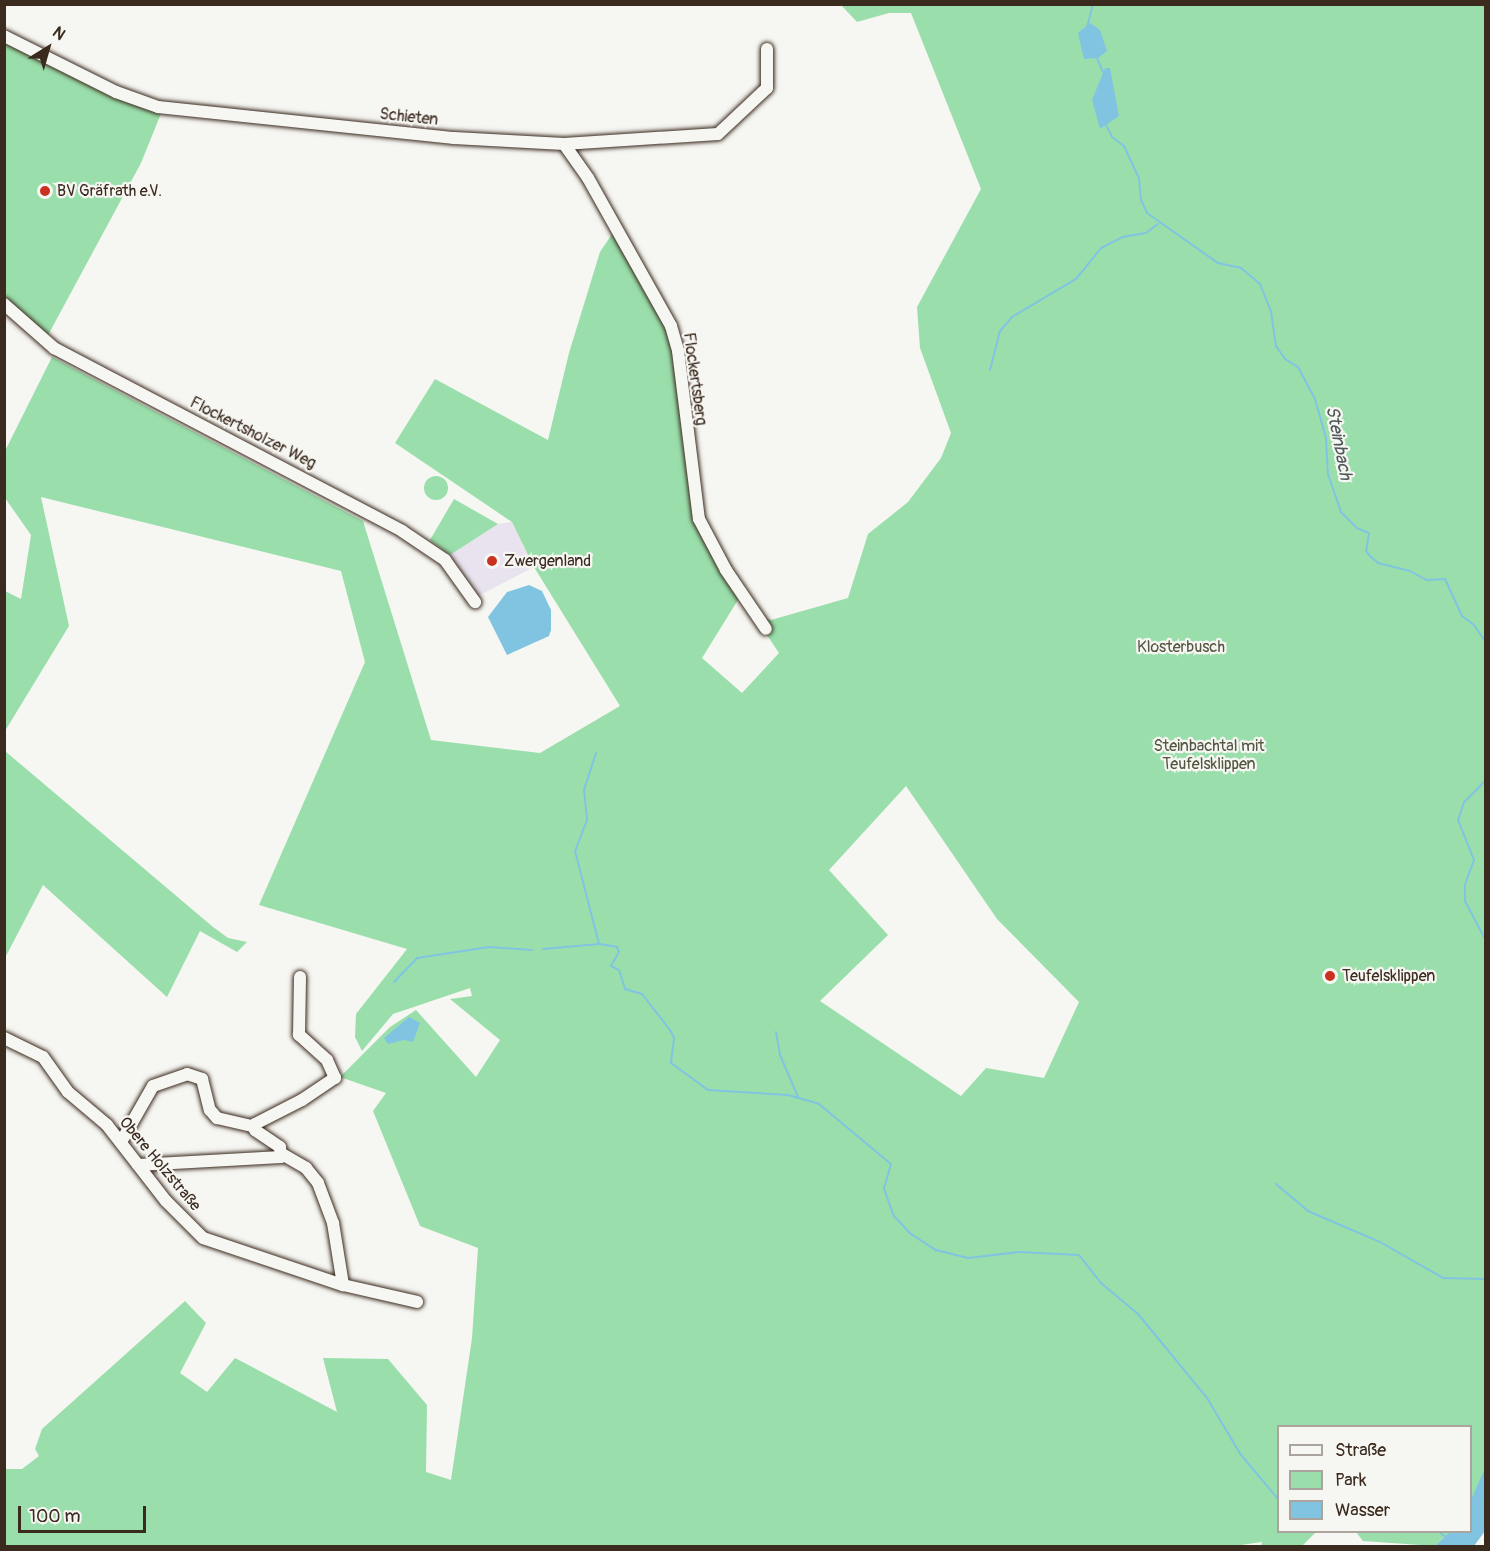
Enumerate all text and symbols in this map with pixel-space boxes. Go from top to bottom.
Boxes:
north arrow [18,18,78,78]
text: N [48,22,69,45]
street label: Schieten [379,104,439,130]
place label: BV Gräfrath e.V. [57,181,162,201]
marker: BV Gräfrath e.V. [38,184,52,198]
street label: Flockertsberg [679,331,711,427]
street label: Flockertsholzer Weg [187,393,319,473]
water label: Steinbach [1320,404,1356,482]
place label: Zwergenland [504,551,591,571]
marker: Zwergenland [485,554,499,568]
park label: Klosterbusch [1137,637,1225,657]
park label: Steinbachtal mit Teufelsklippen [1153,736,1265,774]
place label: Teufelsklippen [1342,966,1435,986]
marker: Teufelsklippen [1323,969,1337,983]
street label: Obere Holzstraße [115,1113,205,1215]
legend [1277,1425,1472,1533]
text: Straße [1335,1439,1386,1462]
text: Park [1335,1469,1367,1492]
scale bar [21,1494,148,1532]
text: Wasser [1335,1499,1390,1522]
text: 100 m [29,1505,81,1528]

